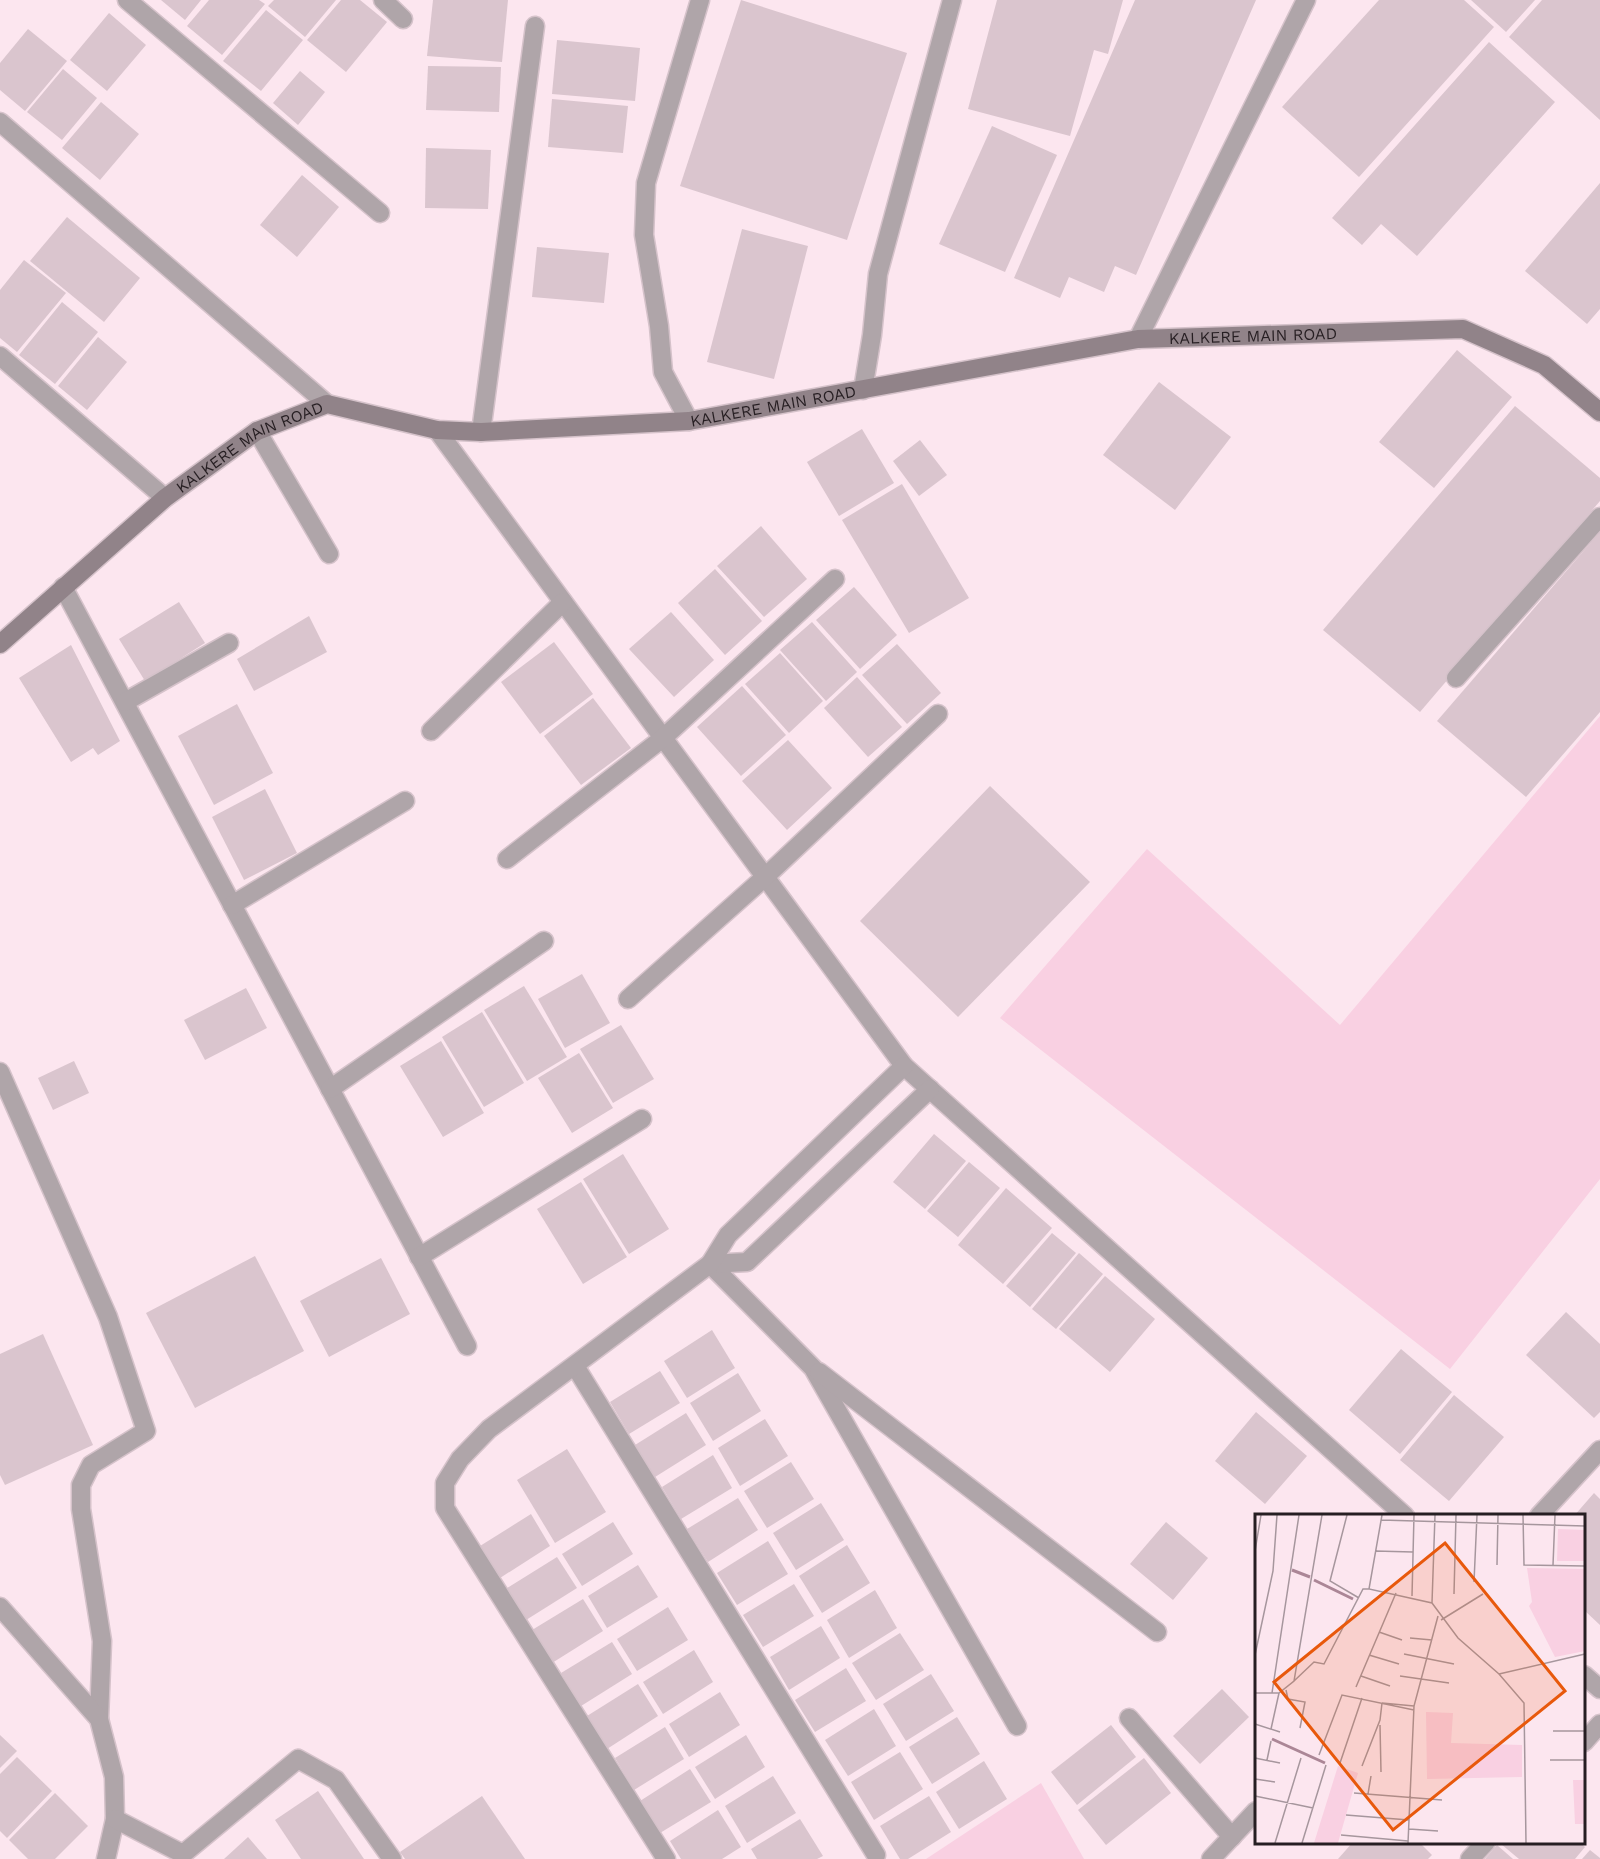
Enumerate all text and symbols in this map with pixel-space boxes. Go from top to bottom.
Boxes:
street label: KALKERE MAIN ROAD [1169,323,1337,348]
street label: KALKERE MAIN ROAD [689,381,858,430]
street label: KALKERE MAIN ROAD [172,397,326,496]
inset map [1255,1514,1585,1844]

